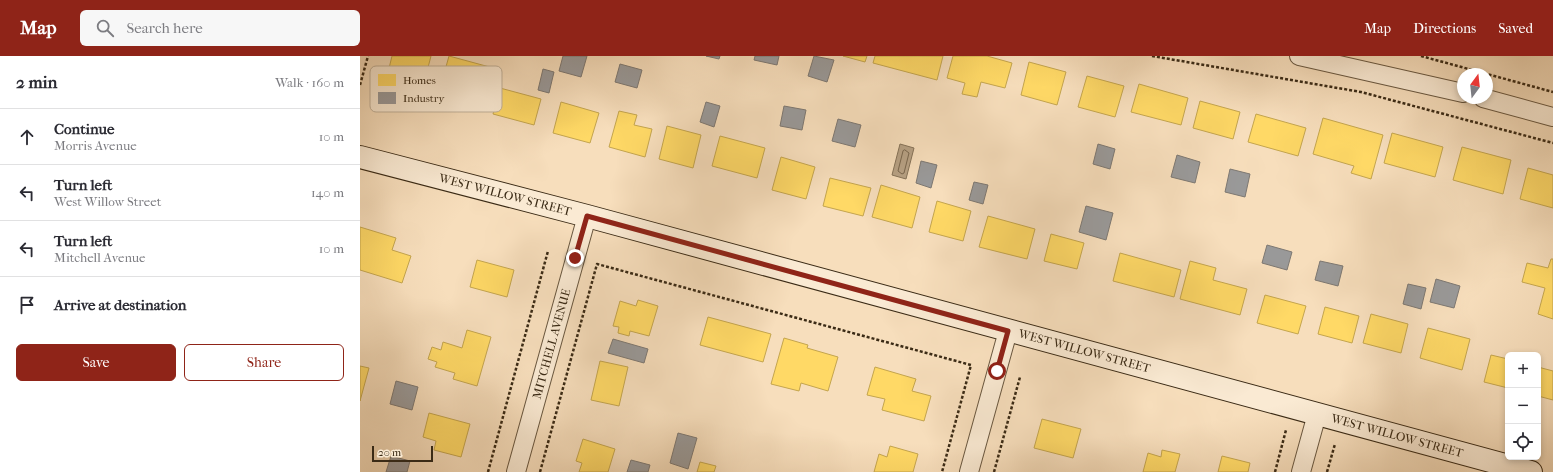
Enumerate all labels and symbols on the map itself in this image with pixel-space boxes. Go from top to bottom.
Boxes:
legend [370,66,502,112]
north arrow [1457,68,1493,104]
text: Homes [403,74,436,87]
text: Industry [403,92,445,105]
street label: WEST WILLOW STREET [437,171,574,219]
route end [566,249,584,267]
street label: MITCHELL AVENUE [530,287,573,400]
street label: WEST WILLOW STREET [1016,326,1153,376]
route start [988,362,1006,380]
street label: WEST WILLOW STREET [1329,411,1466,461]
scale bar [372,444,433,463]

